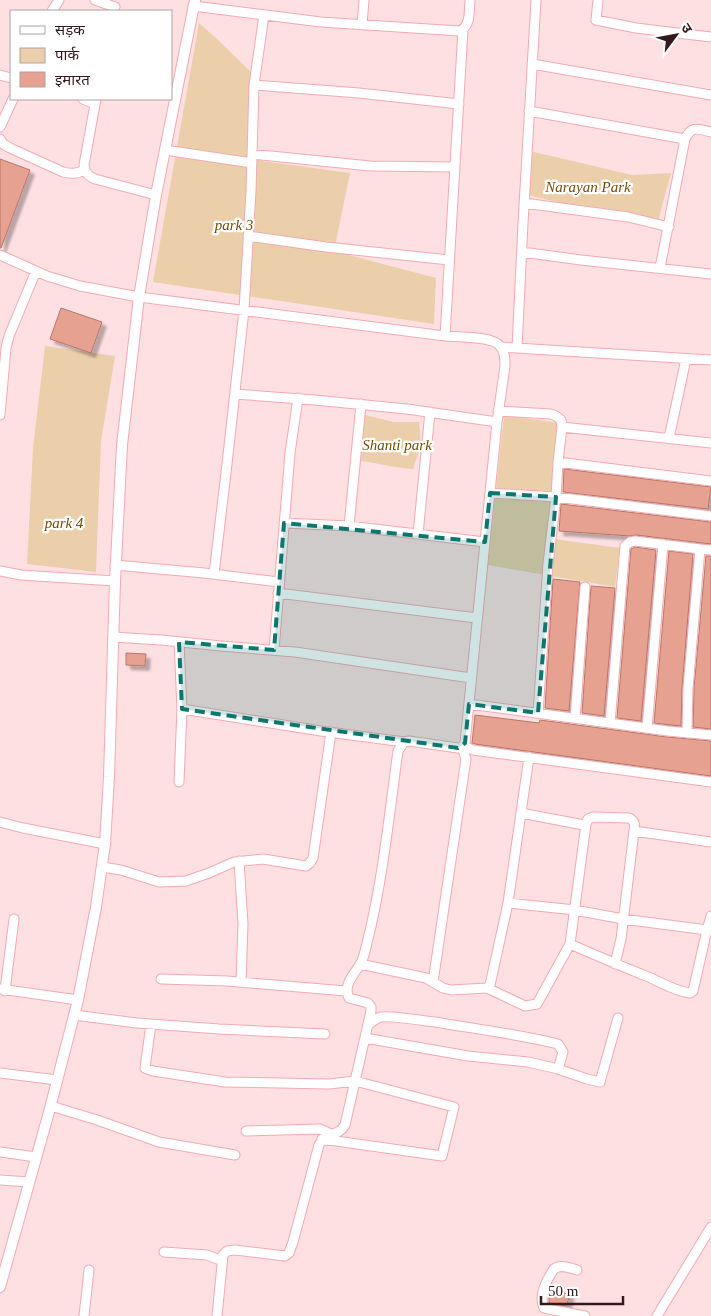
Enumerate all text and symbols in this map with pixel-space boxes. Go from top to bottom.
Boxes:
legend [10,10,172,100]
north arrow [651,10,701,60]
text: उ [678,21,696,37]
text: सड़क [55,22,85,38]
text: पार्क [55,46,79,63]
text: इमारत [55,72,90,88]
park label: Narayan Park [544,179,631,195]
park label: park 3 [214,217,253,233]
park label: Shanti park [362,437,432,453]
park label: park 4 [44,515,84,531]
scale bar [541,1274,624,1306]
text: 50 m [548,1283,579,1299]

